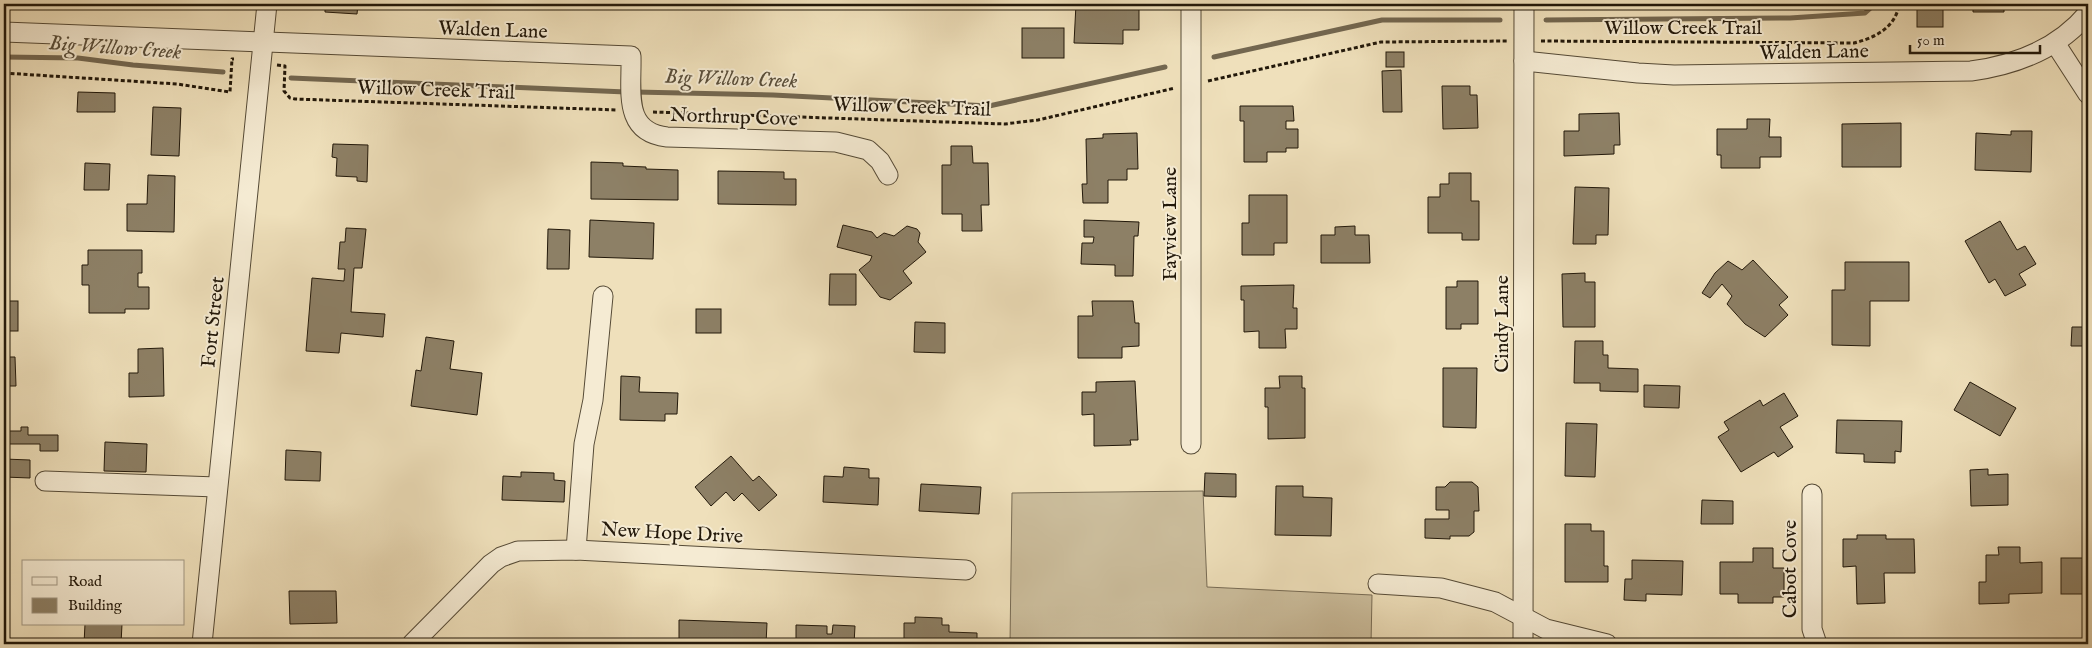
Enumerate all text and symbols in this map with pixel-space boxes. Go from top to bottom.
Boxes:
street label: Walden Lane [438,16,548,45]
street label: Willow Creek Trail [1604,16,1763,41]
scale bar [1910,22,2040,54]
water label: Big Willow Creek [48,30,183,67]
text: 50 m [1917,31,1945,50]
street label: Walden Lane [1759,39,1869,66]
water label: Big Willow Creek [664,64,798,95]
street label: Willow Creek Trail [356,75,516,106]
street label: Willow Creek Trail [832,92,992,123]
street label: Northrup Cove [670,103,798,132]
street label: Fayview Lane [1158,167,1183,281]
street label: Fort Street [196,275,231,369]
street label: Cindy Lane [1490,275,1515,373]
street label: New Hope Drive [600,517,744,550]
street label: Cabot Cove [1778,520,1803,618]
legend [22,560,185,626]
text: Road [68,572,103,591]
text: Building [68,596,123,615]

